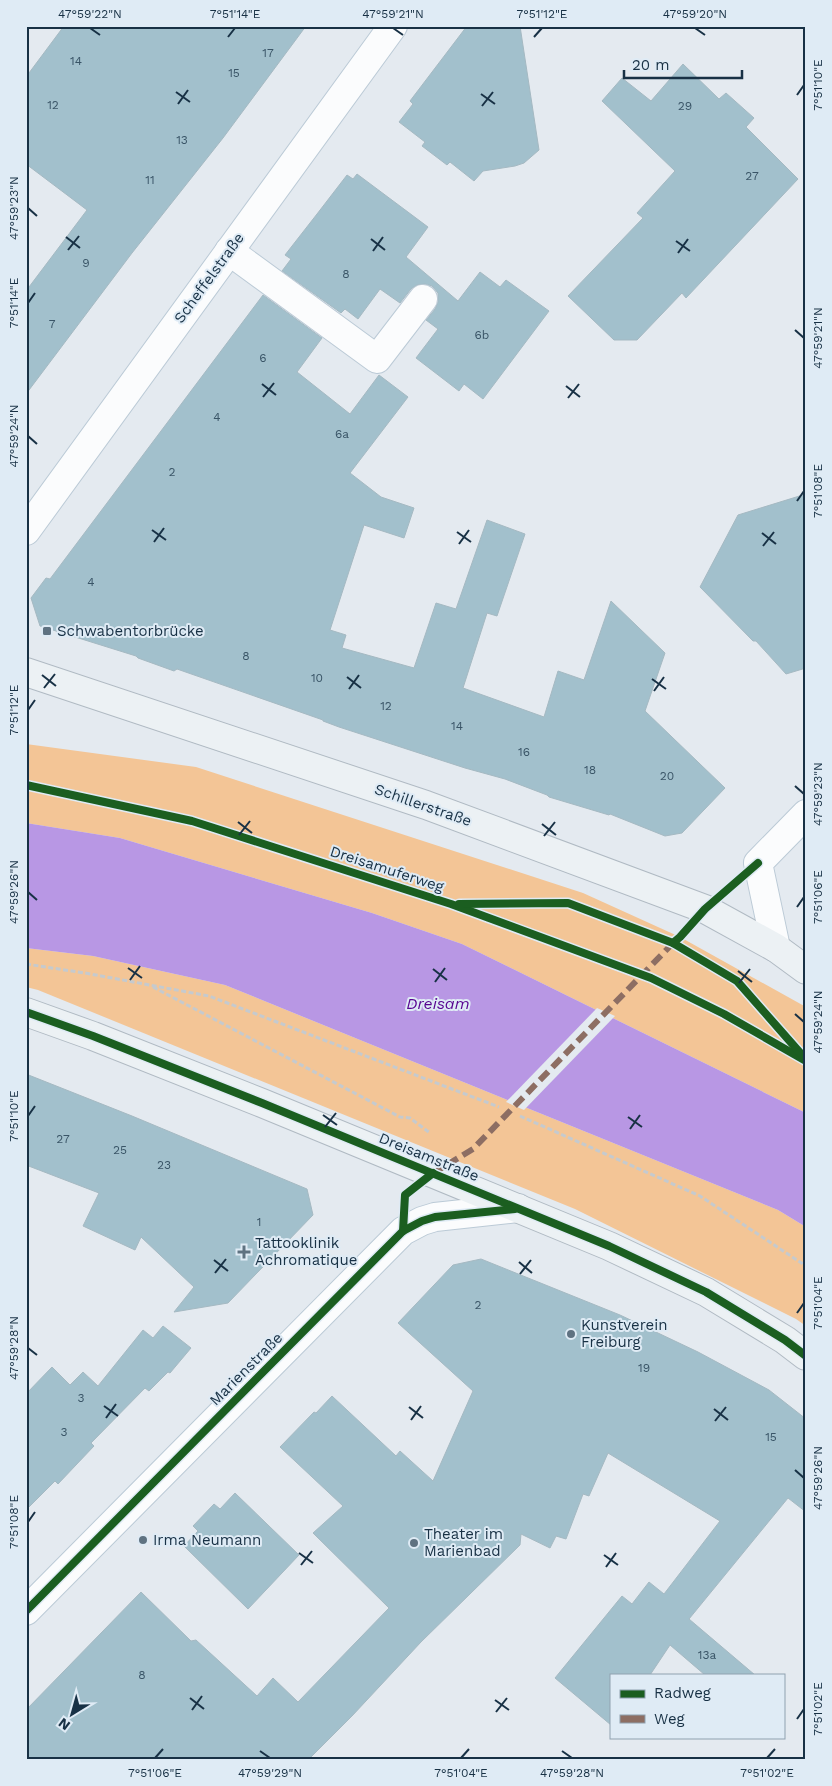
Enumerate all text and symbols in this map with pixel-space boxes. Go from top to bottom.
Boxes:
text: 47°59'22"N [58,7,122,21]
text: 7°51'14"E [210,7,261,21]
text: 47°59'21"N [362,7,424,21]
text: 7°51'12"E [517,7,568,21]
text: 47°59'20"N [663,7,727,21]
house number: 17 [262,46,274,60]
scale bar [624,48,742,80]
house number: 14 [70,54,82,68]
text: 20 m [632,56,670,74]
text: 7°51'10"E [811,59,825,111]
house number: 15 [228,66,240,80]
house number: 12 [47,98,59,112]
house number: 29 [678,99,692,113]
house number: 13 [176,133,188,147]
house number: 27 [745,169,759,183]
house number: 11 [145,173,155,187]
text: 47°59'23"N [7,176,21,240]
street label: Scheffelstraße [170,229,248,327]
house number: 9 [82,256,90,270]
house number: 8 [342,267,350,281]
text: 7°51'14"E [7,277,21,328]
text: 47°59'21"N [811,307,825,369]
house number: 7 [49,317,56,331]
house number: 6b [475,328,489,342]
house number: 6 [259,351,267,365]
text: 47°59'24"N [7,404,21,468]
house number: 4 [213,410,221,424]
house number: 6a [335,427,349,441]
text: 7°51'08"E [811,464,825,518]
house number: 2 [169,465,176,479]
house number: 4 [87,575,95,589]
place label: Schwabentorbrücke [57,622,204,640]
marker: Schwabentorbrücke [41,625,53,637]
house number: 8 [242,649,250,663]
house number: 10 [311,671,323,685]
text: 7°51'12"E [7,684,21,735]
house number: 12 [380,699,392,713]
house number: 14 [451,719,463,733]
house number: 16 [518,745,530,759]
text: 47°59'23"N [811,762,825,826]
house number: 18 [584,763,596,777]
house number: 20 [660,769,674,783]
street label: Schillerstraße [372,780,474,830]
street label: Dreisamuferweg [328,842,446,896]
text: 47°59'26"N [7,860,21,924]
text: 7°51'06"E [811,870,825,924]
text: 47°59'24"N [811,990,825,1054]
water label: Dreisam [406,994,470,1013]
text: 7°51'10"E [7,1090,21,1142]
street label: Dreisamstraße [376,1129,482,1185]
house number: 27 [56,1132,70,1146]
house number: 25 [113,1143,127,1157]
house number: 23 [157,1158,171,1172]
house number: 1 [257,1215,261,1229]
place label: Tattooklinik Achromatique [255,1234,357,1269]
marker: Tattooklinik Achromatique [237,1245,251,1259]
text: 7°51'04"E [811,1276,825,1330]
house number: 2 [475,1298,482,1312]
text: 47°59'28"N [7,1316,21,1380]
place label: Kunstverein Freiburg [581,1316,667,1351]
marker: Kunstverein Freiburg [565,1328,577,1340]
street label: Marienstraße [206,1329,286,1409]
house number: 19 [638,1361,650,1375]
house number: 3 [78,1391,85,1405]
house number: 3 [61,1425,68,1439]
house number: 15 [765,1430,777,1444]
text: 47°59'26"N [811,1446,825,1510]
text: 7°51'08"E [7,1495,21,1549]
place label: Theater im Marienbad [424,1525,503,1560]
place label: Irma Neumann [153,1531,261,1549]
marker: Irma Neumann [137,1534,149,1546]
marker: Theater im Marienbad [408,1537,420,1549]
house number: 13a [698,1648,716,1662]
house number: 8 [138,1668,146,1682]
legend [610,1674,784,1738]
text: 7°51'02"E [811,1682,825,1736]
text: Radweg [654,1684,711,1702]
north arrow [48,1688,98,1738]
text: Weg [654,1710,685,1728]
text: N [55,1715,73,1734]
text: 7°51'06"E [128,1766,182,1780]
text: 47°59'29"N [238,1766,302,1780]
text: 7°51'04"E [434,1766,488,1780]
text: 47°59'28"N [540,1766,604,1780]
text: 7°51'02"E [740,1766,794,1780]

